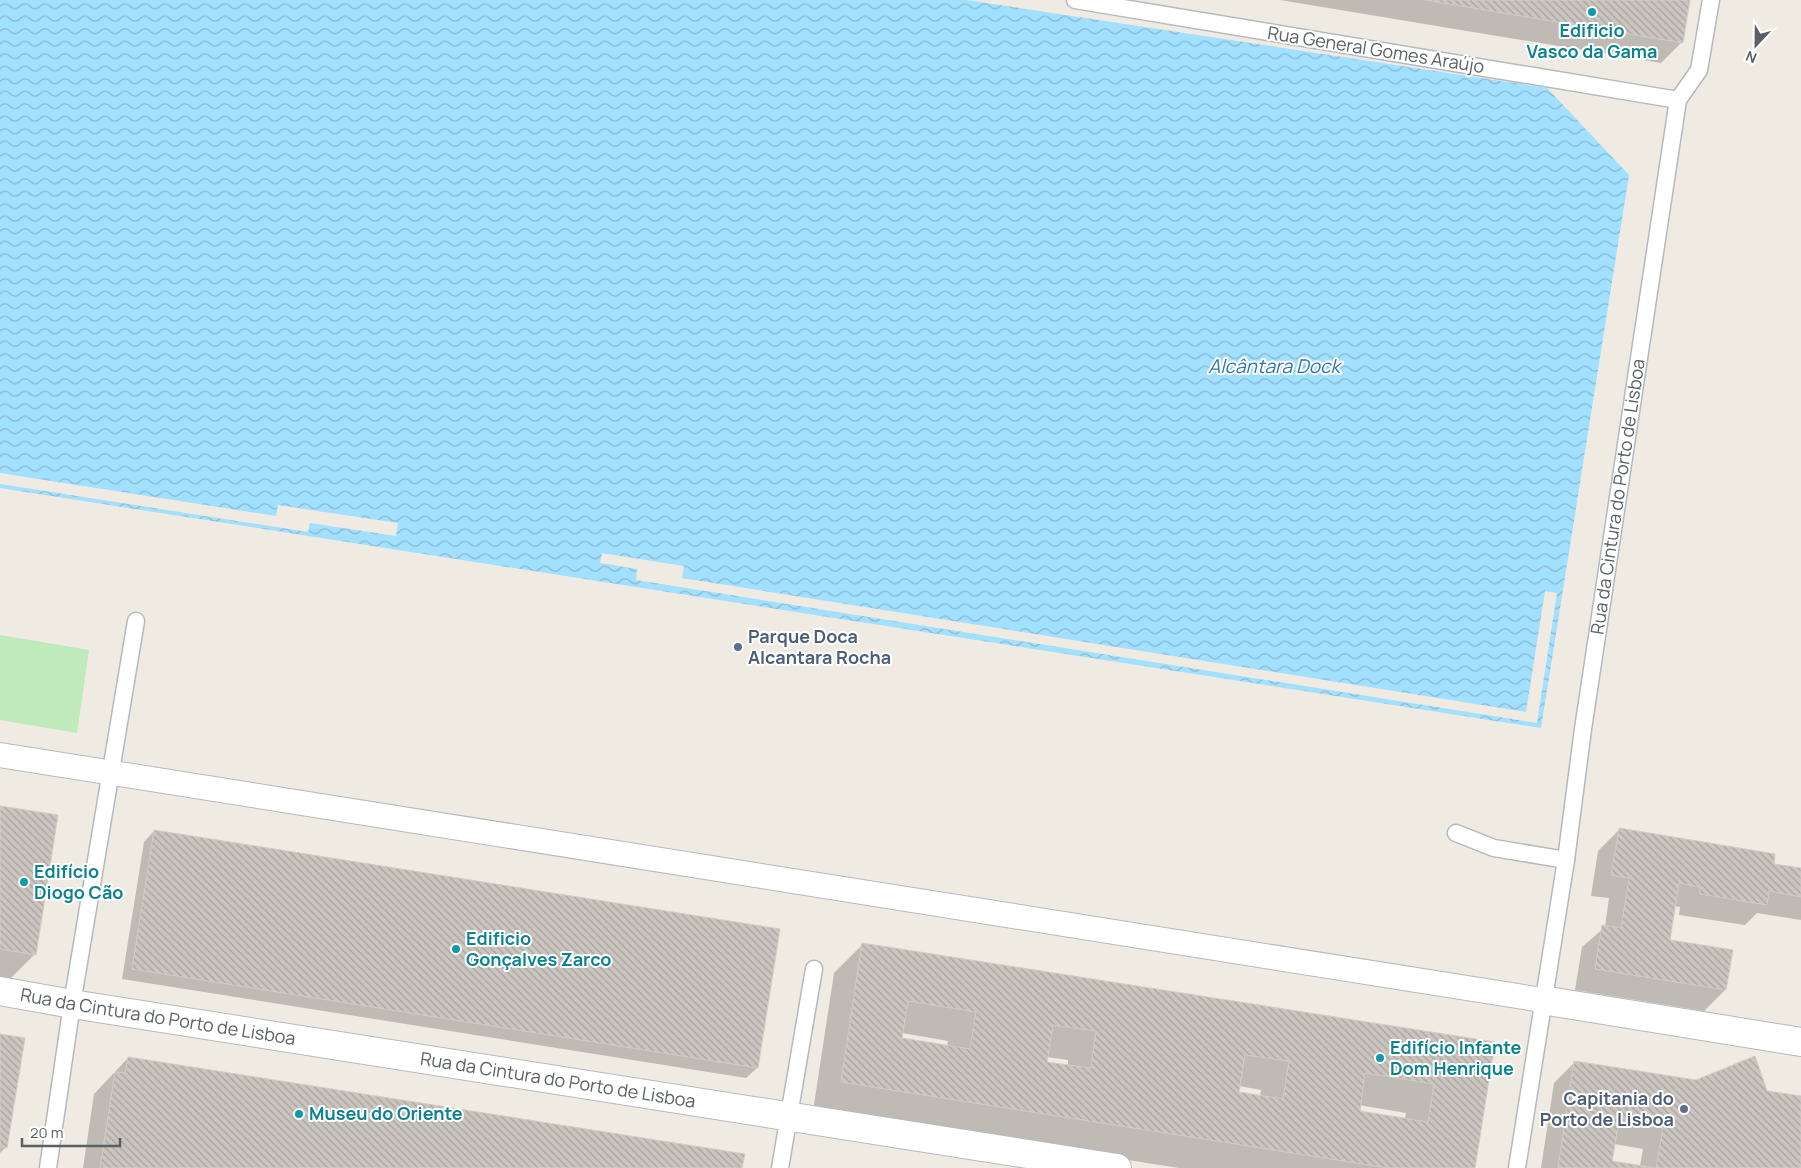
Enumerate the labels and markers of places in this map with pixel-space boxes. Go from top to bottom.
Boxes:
marker: Edificio Vasco da Gama [1586,6,1598,18]
place label: Edificio Vasco da Gama [1527,18,1657,63]
place label: Parque Doca Alcantara Rocha [748,624,891,669]
marker: Parque Doca Alcantara Rocha [732,641,744,653]
place label: Edifício Diogo Cão [34,859,123,904]
marker: Edifício Diogo Cão [18,876,30,888]
place label: Edificio Gonçalves Zarco [466,926,611,971]
marker: Edificio Gonçalves Zarco [450,943,462,955]
place label: Edifício Infante Dom Henrique [1390,1035,1521,1080]
marker: Edifício Infante Dom Henrique [1374,1052,1386,1064]
place label: Capitania do Porto de Lisboa [1540,1086,1674,1131]
place label: Museu do Oriente [309,1101,463,1125]
marker: Capitania do Porto de Lisboa [1678,1103,1690,1115]
marker: Museu do Oriente [293,1108,305,1120]

